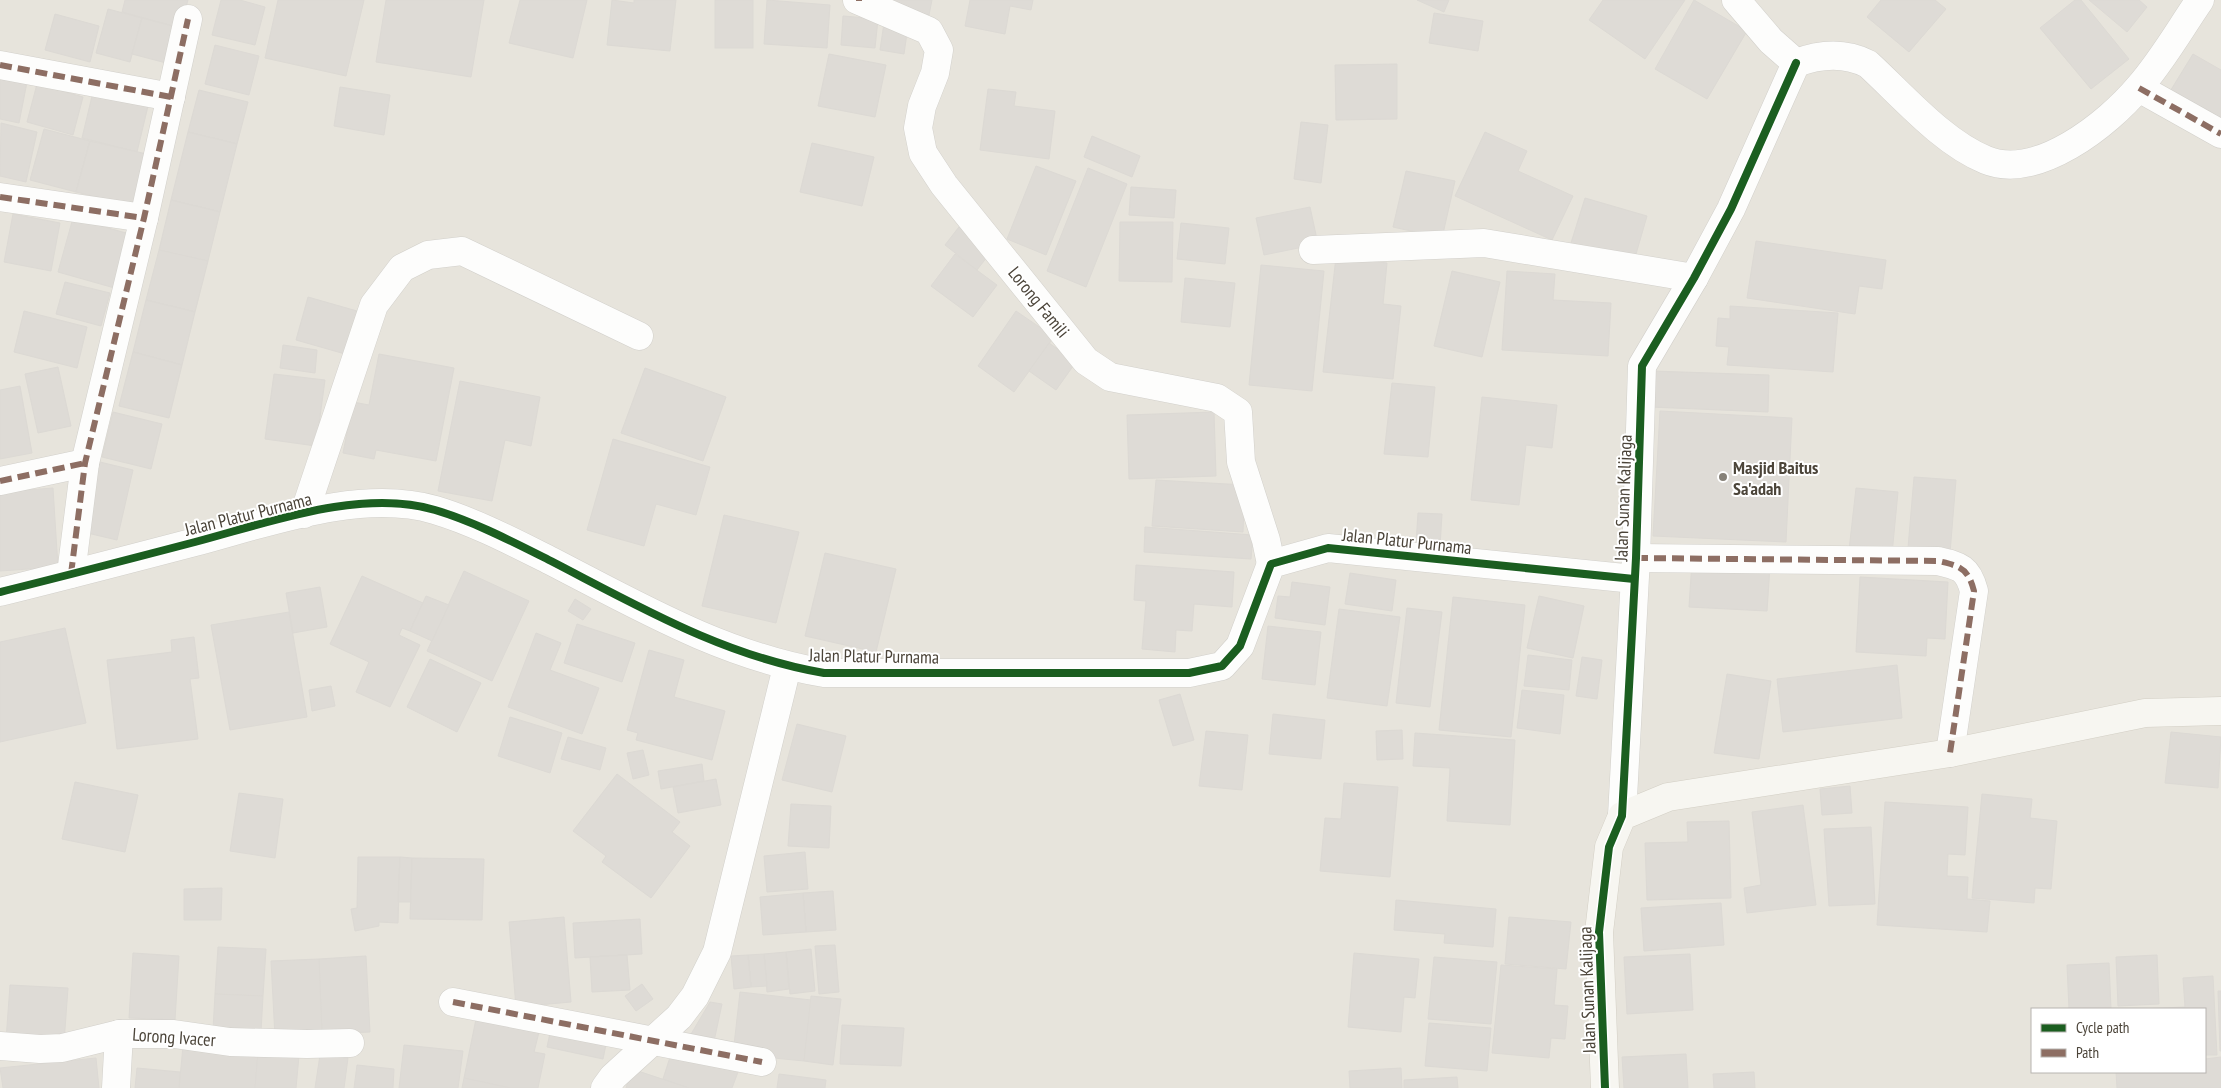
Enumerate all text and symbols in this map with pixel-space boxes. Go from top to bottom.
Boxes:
street label: Lorong Famili [1003,262,1075,342]
street label: Jalan Sunan Kalijaga [1609,434,1637,563]
place label: Masjid Baitus Sa'adah [1733,456,1818,500]
marker: Masjid Baitus Sa'adah [1717,471,1729,483]
street label: Jalan Platur Purnama [181,487,314,541]
street label: Jalan Platur Purnama [1340,523,1473,559]
street label: Jalan Platur Purnama [808,643,939,669]
street label: Jalan Sunan Kalijaga [1573,926,1601,1055]
legend [2031,1008,2206,1073]
text: Cycle path [2076,1018,2129,1037]
street label: Lorong Ivacer [132,1023,217,1051]
text: Path [2076,1043,2099,1062]

